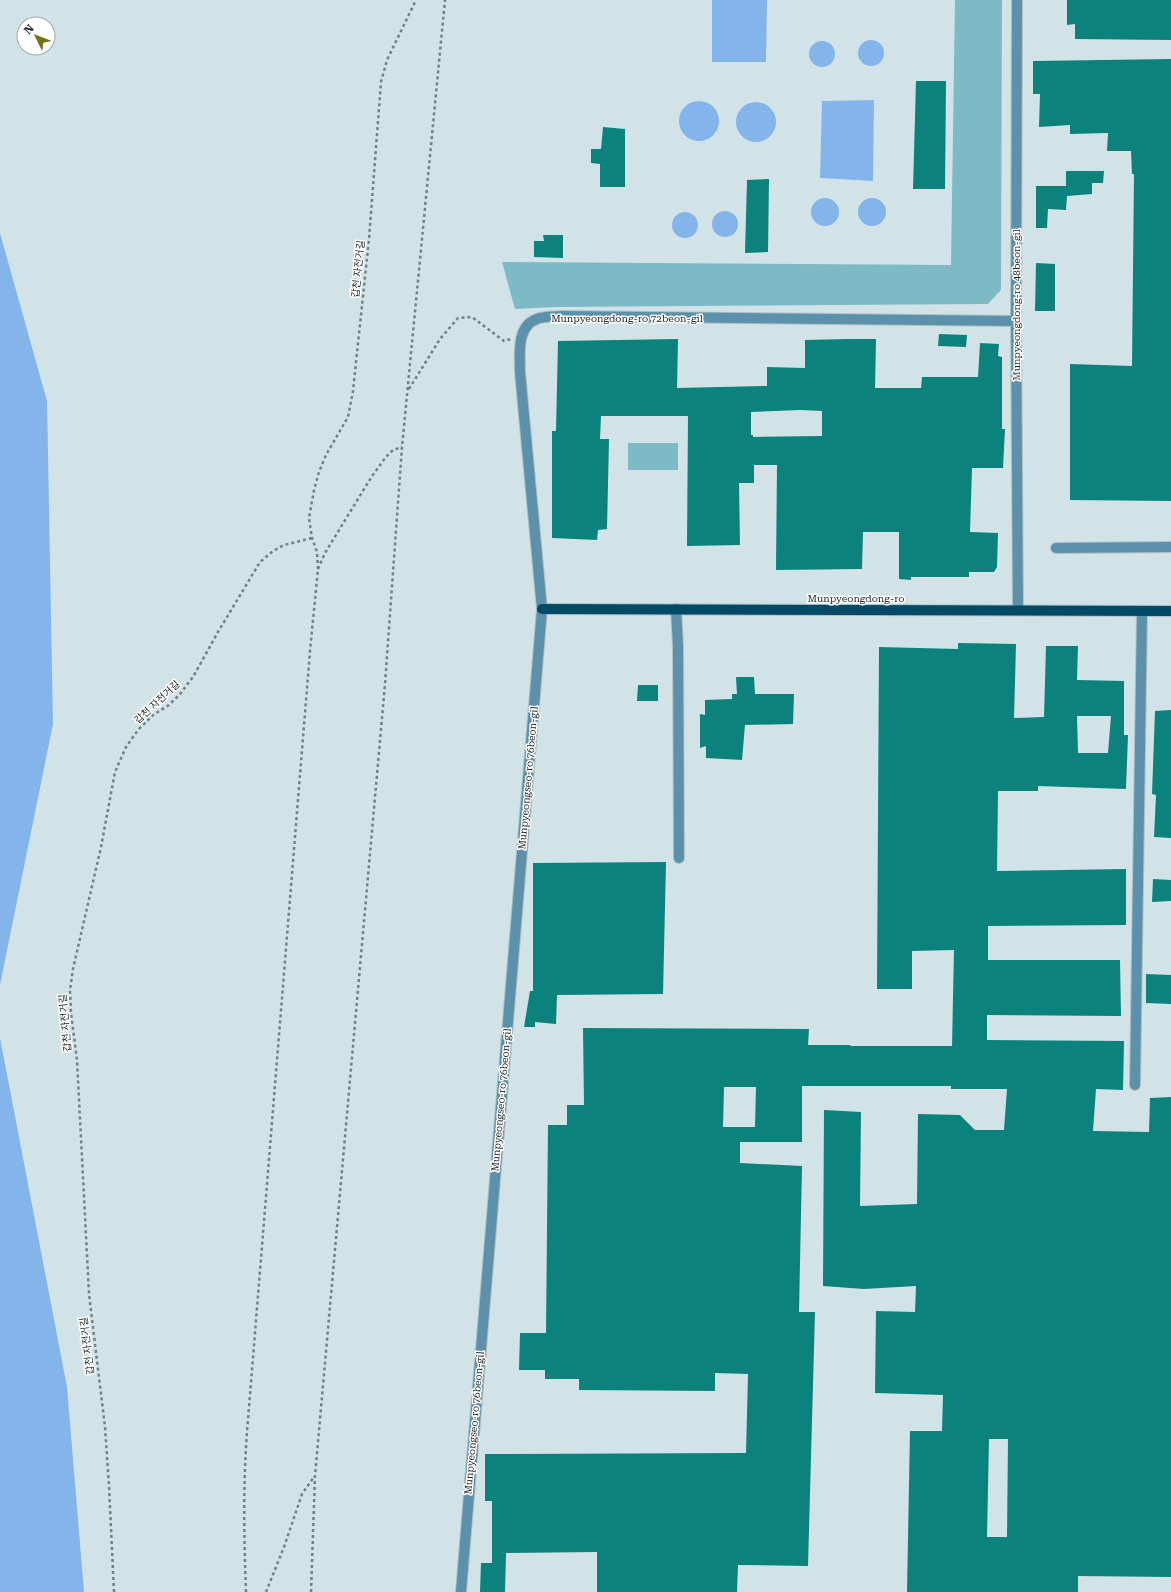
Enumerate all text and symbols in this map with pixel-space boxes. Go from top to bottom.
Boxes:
north arrow [16,16,56,56]
text: N [21,22,37,37]
street label: Munpyeongdong-ro 48beon-gil [1011,229,1022,381]
street label: 갑천 자전거길 [350,240,366,298]
street label: Munpyeongdong-ro 72beon-gil [551,313,703,324]
street label: Munpyeongdong-ro [807,593,905,604]
street label: 갑천 자전거길 [132,678,182,726]
street label: Munpyeongseo-ro 76beon-gil [516,706,540,850]
street label: 갑천 자전거길 [57,994,73,1052]
street label: Munpyeongseo-ro 76beon-gil [489,1028,513,1172]
street label: 갑천 자전거길 [78,1317,96,1375]
street label: Munpyeongseo-ro 76beon-gil [462,1351,486,1495]

